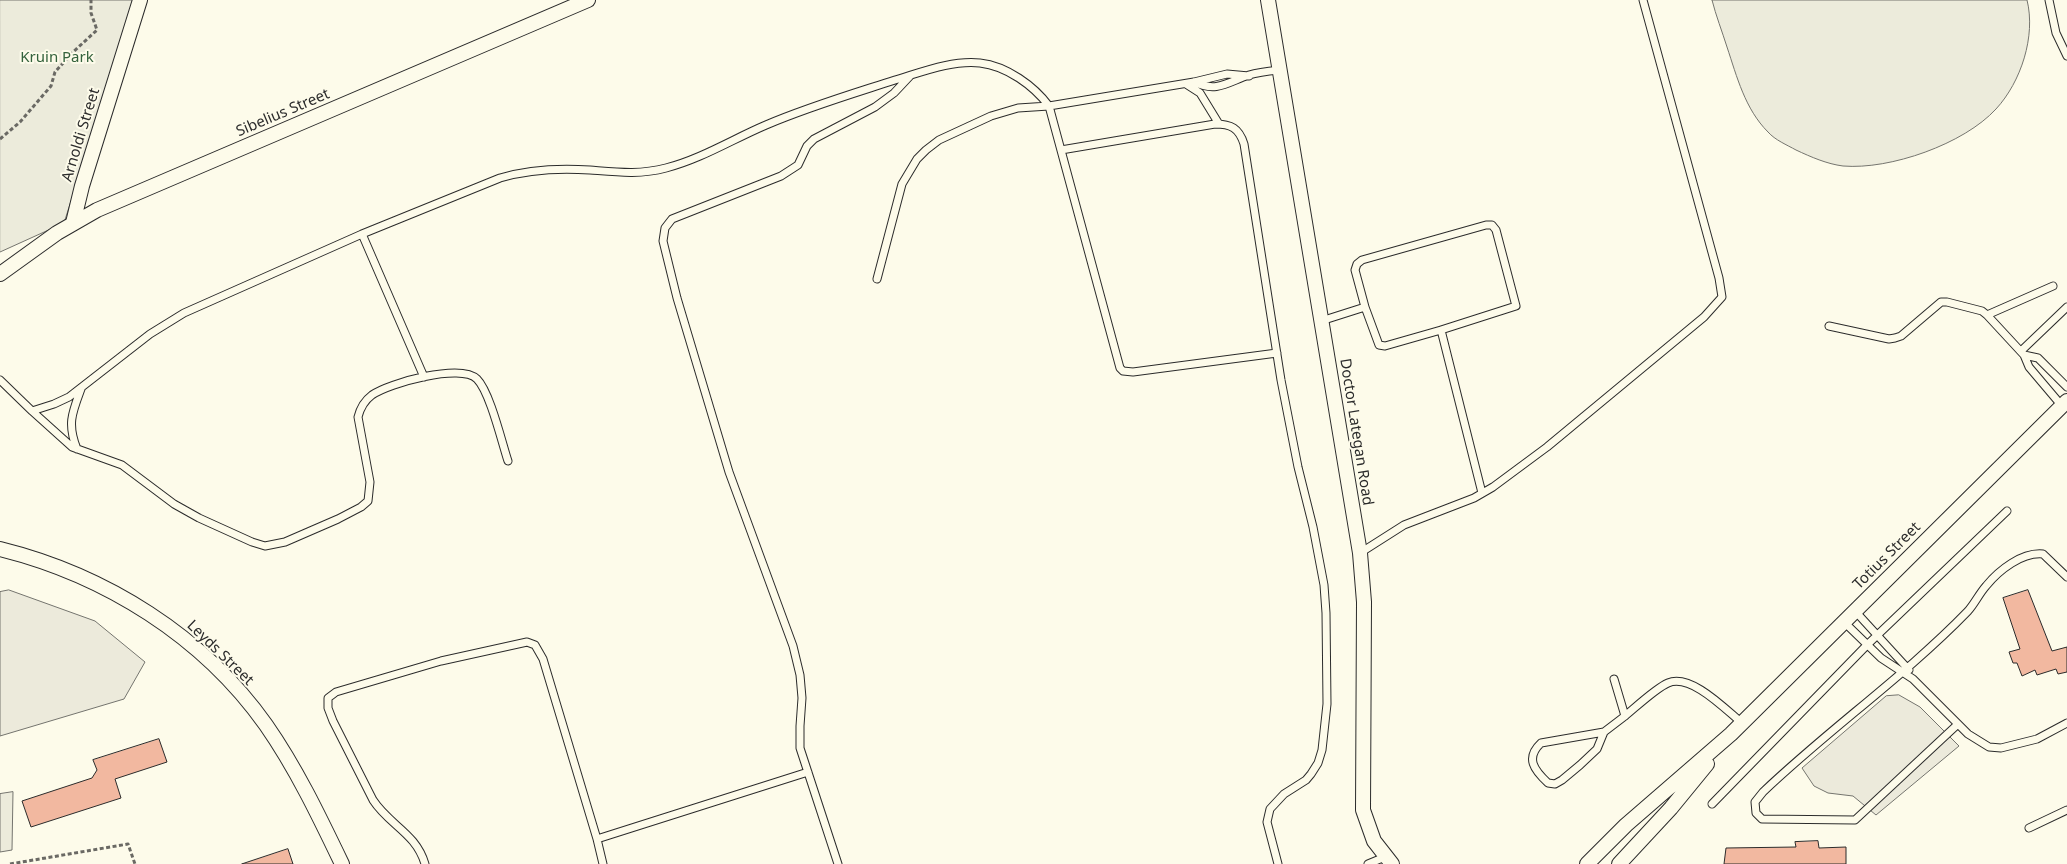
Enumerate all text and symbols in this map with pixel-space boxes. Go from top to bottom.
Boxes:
park label: Kruin Park [20,49,94,67]
street label: Sibelius Street [234,85,332,141]
street label: Arnoldi Street [58,86,104,184]
street label: Doctor Lategan Road [1335,357,1377,507]
street label: Totius Street [1850,519,1924,593]
street label: Leyds Street [183,617,257,689]

